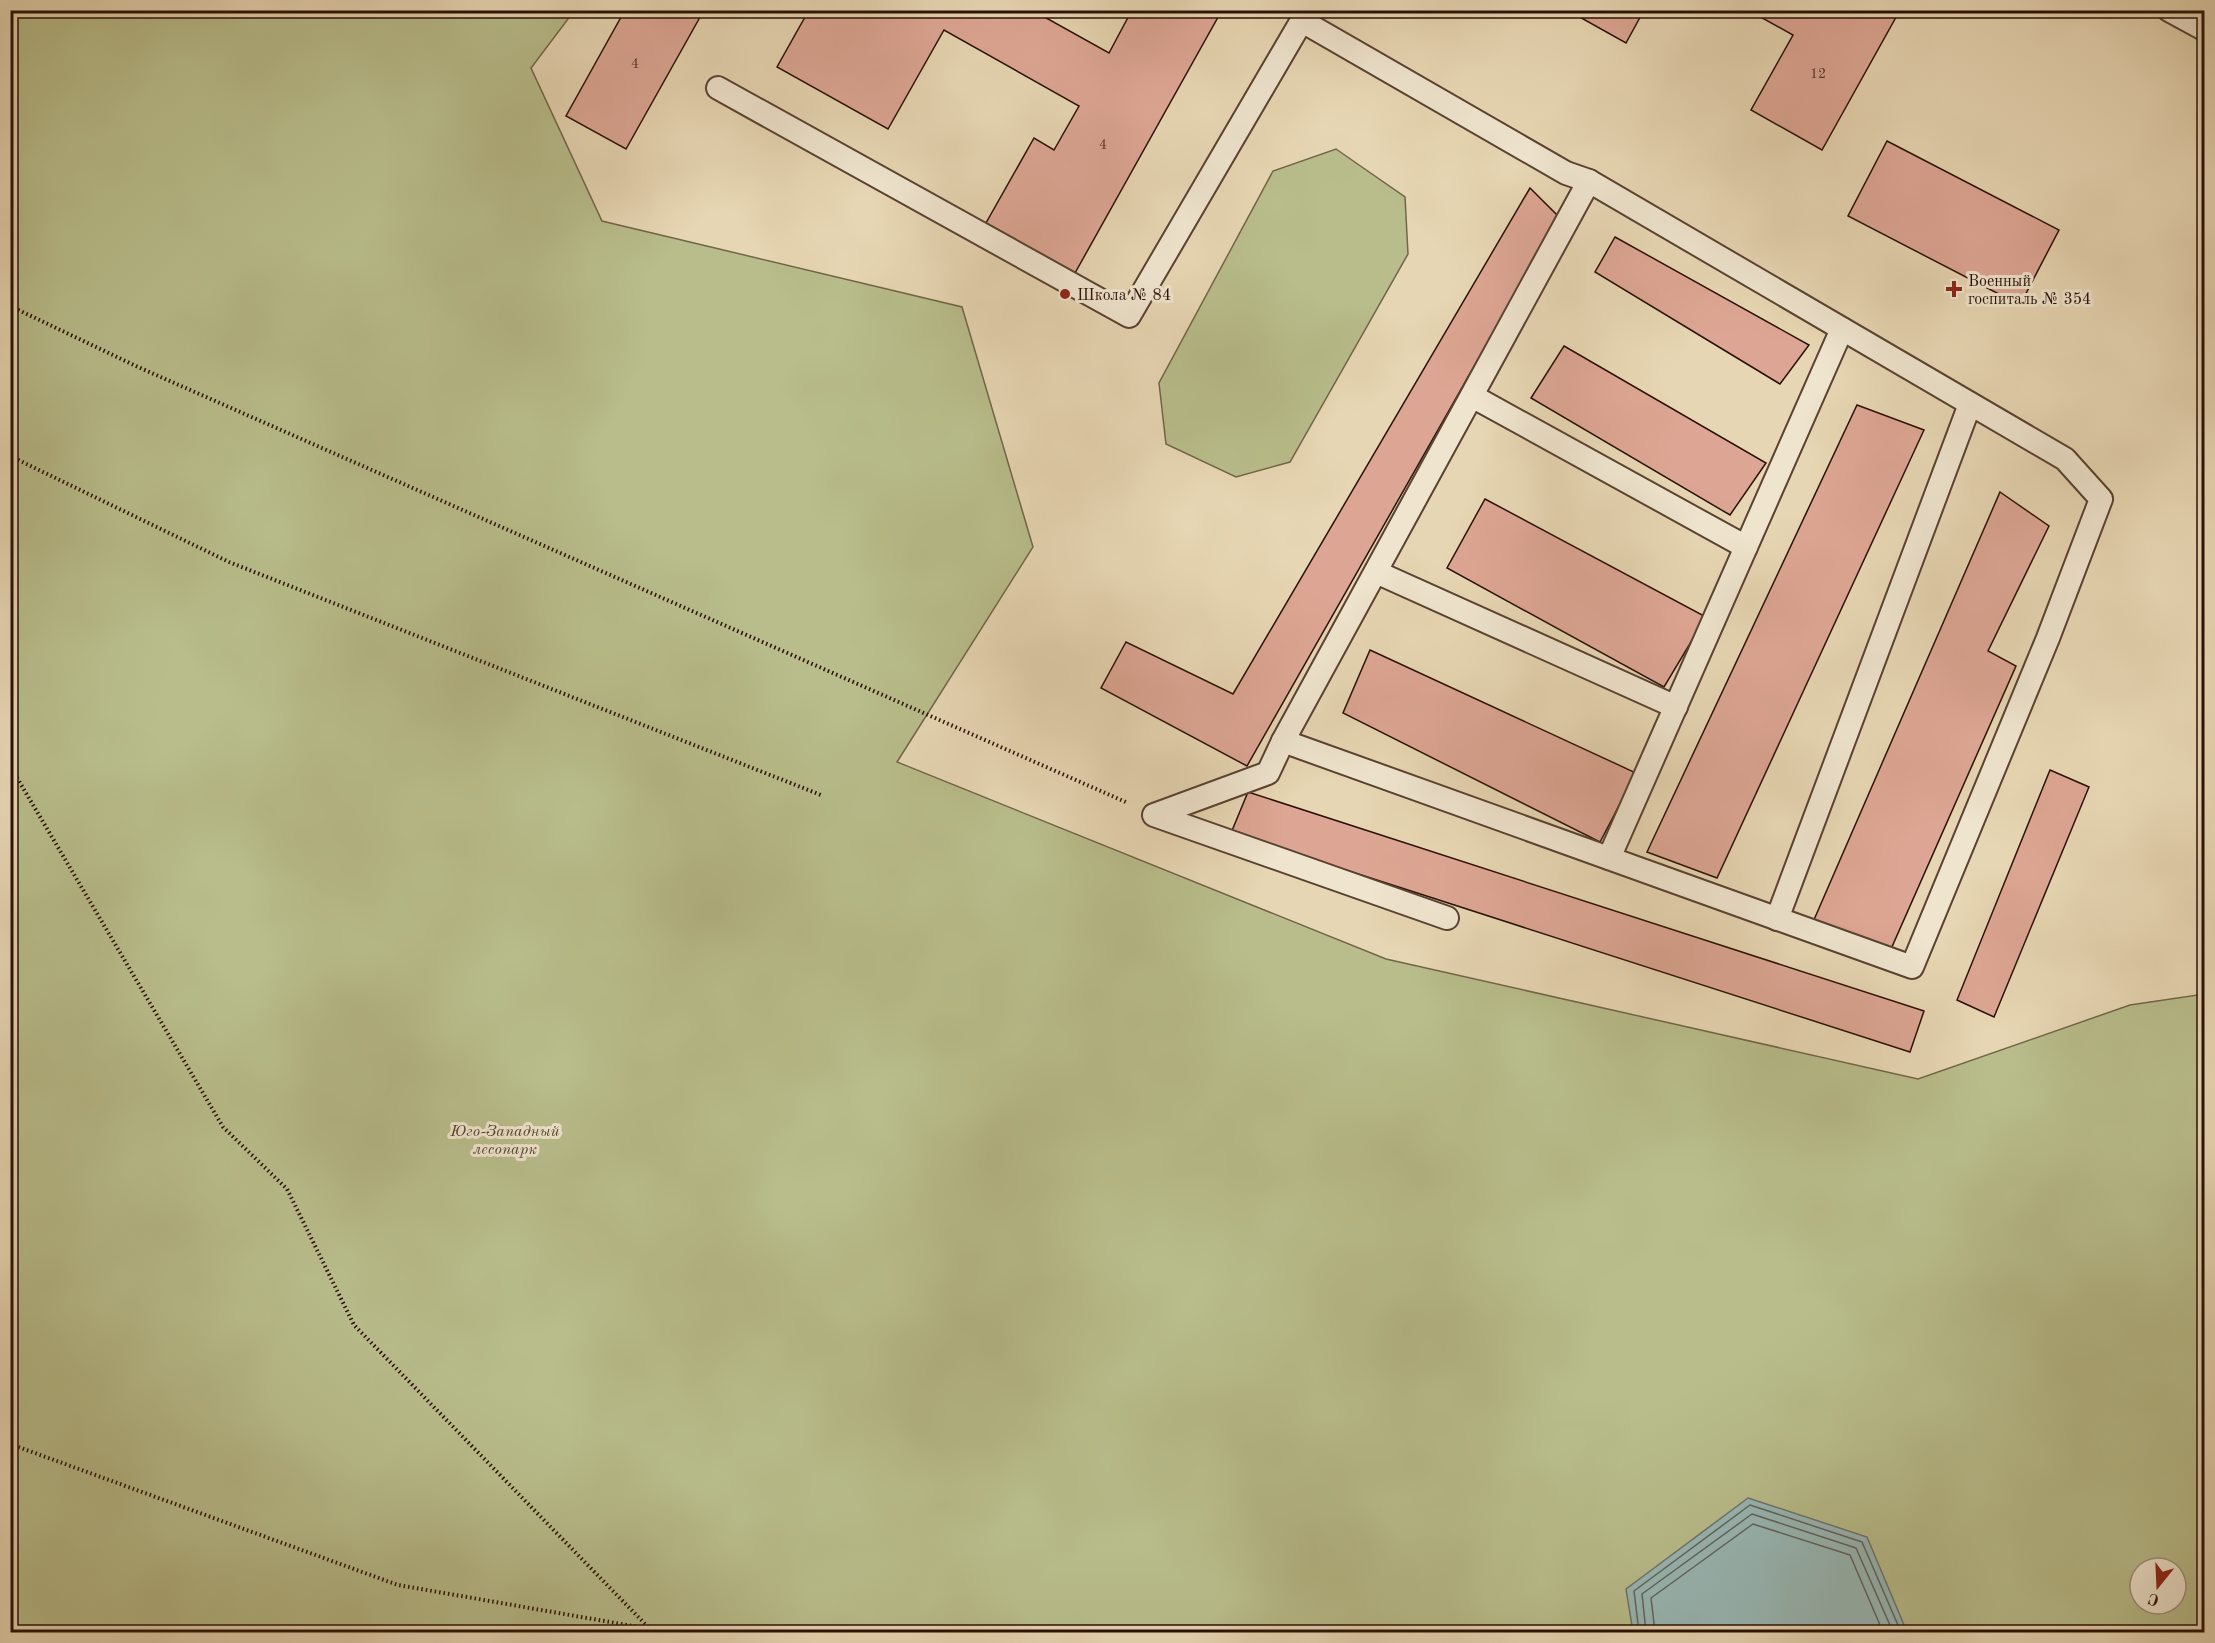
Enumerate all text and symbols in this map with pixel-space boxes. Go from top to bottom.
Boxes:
house number: 4 [631,57,639,71]
house number: 12 [1810,67,1826,81]
house number: 4 [1099,138,1107,152]
place label: Военный госпиталь № 354 [1968,274,2091,308]
marker: Военный госпиталь № 354 [1945,280,1963,298]
marker: Школа № 84 [1058,287,1072,301]
place label: Школа № 84 [1077,288,1171,304]
park label: Юго-Западный лесопарк [449,1124,560,1158]
north arrow [2128,1556,2188,1616]
text: С [2146,1589,2161,1608]

